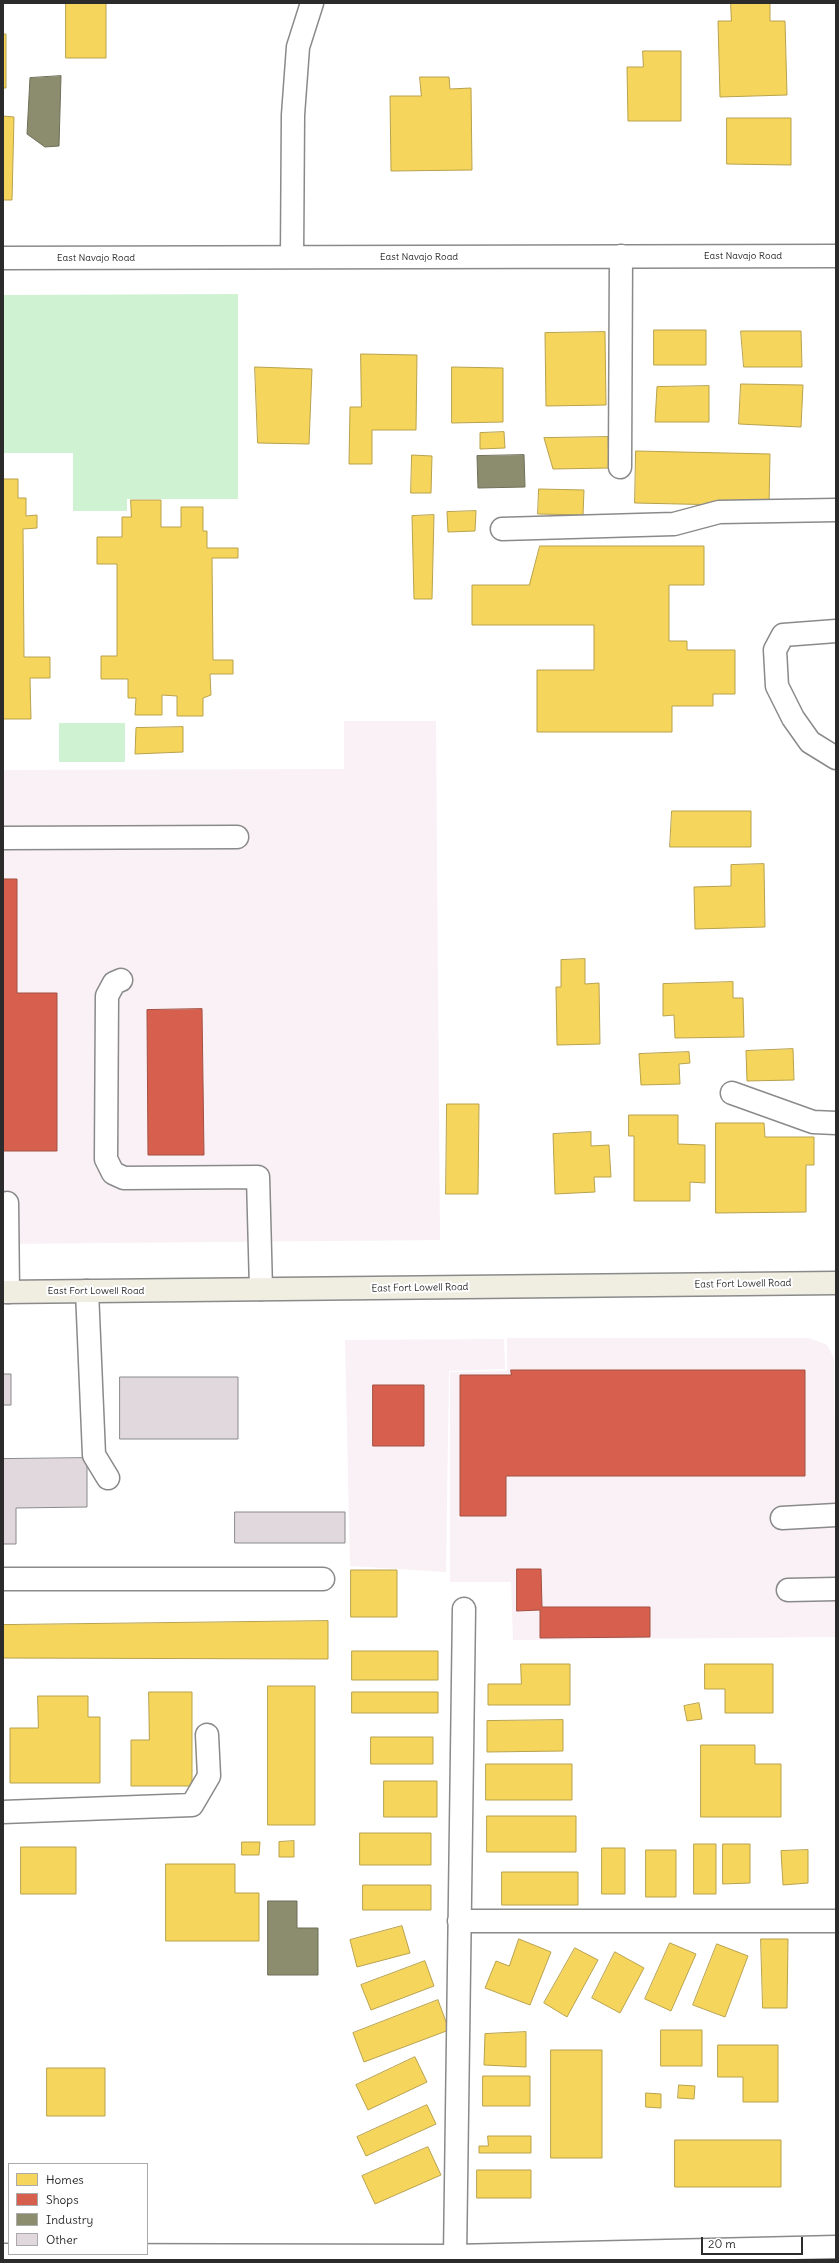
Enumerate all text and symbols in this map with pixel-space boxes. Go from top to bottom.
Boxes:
street label: East Navajo Road [704,250,782,262]
street label: East Navajo Road [380,251,458,263]
street label: East Navajo Road [57,252,135,264]
street label: East Fort Lowell Road [694,1277,792,1291]
street label: East Fort Lowell Road [371,1281,469,1295]
street label: East Fort Lowell Road [48,1285,144,1297]
legend [8,2163,148,2255]
text: Homes [46,2172,84,2187]
text: Shops [46,2192,79,2207]
text: Industry [46,2212,93,2227]
scale bar [703,2229,805,2255]
text: Other [46,2232,78,2247]
text: 20 m [708,2236,736,2251]

